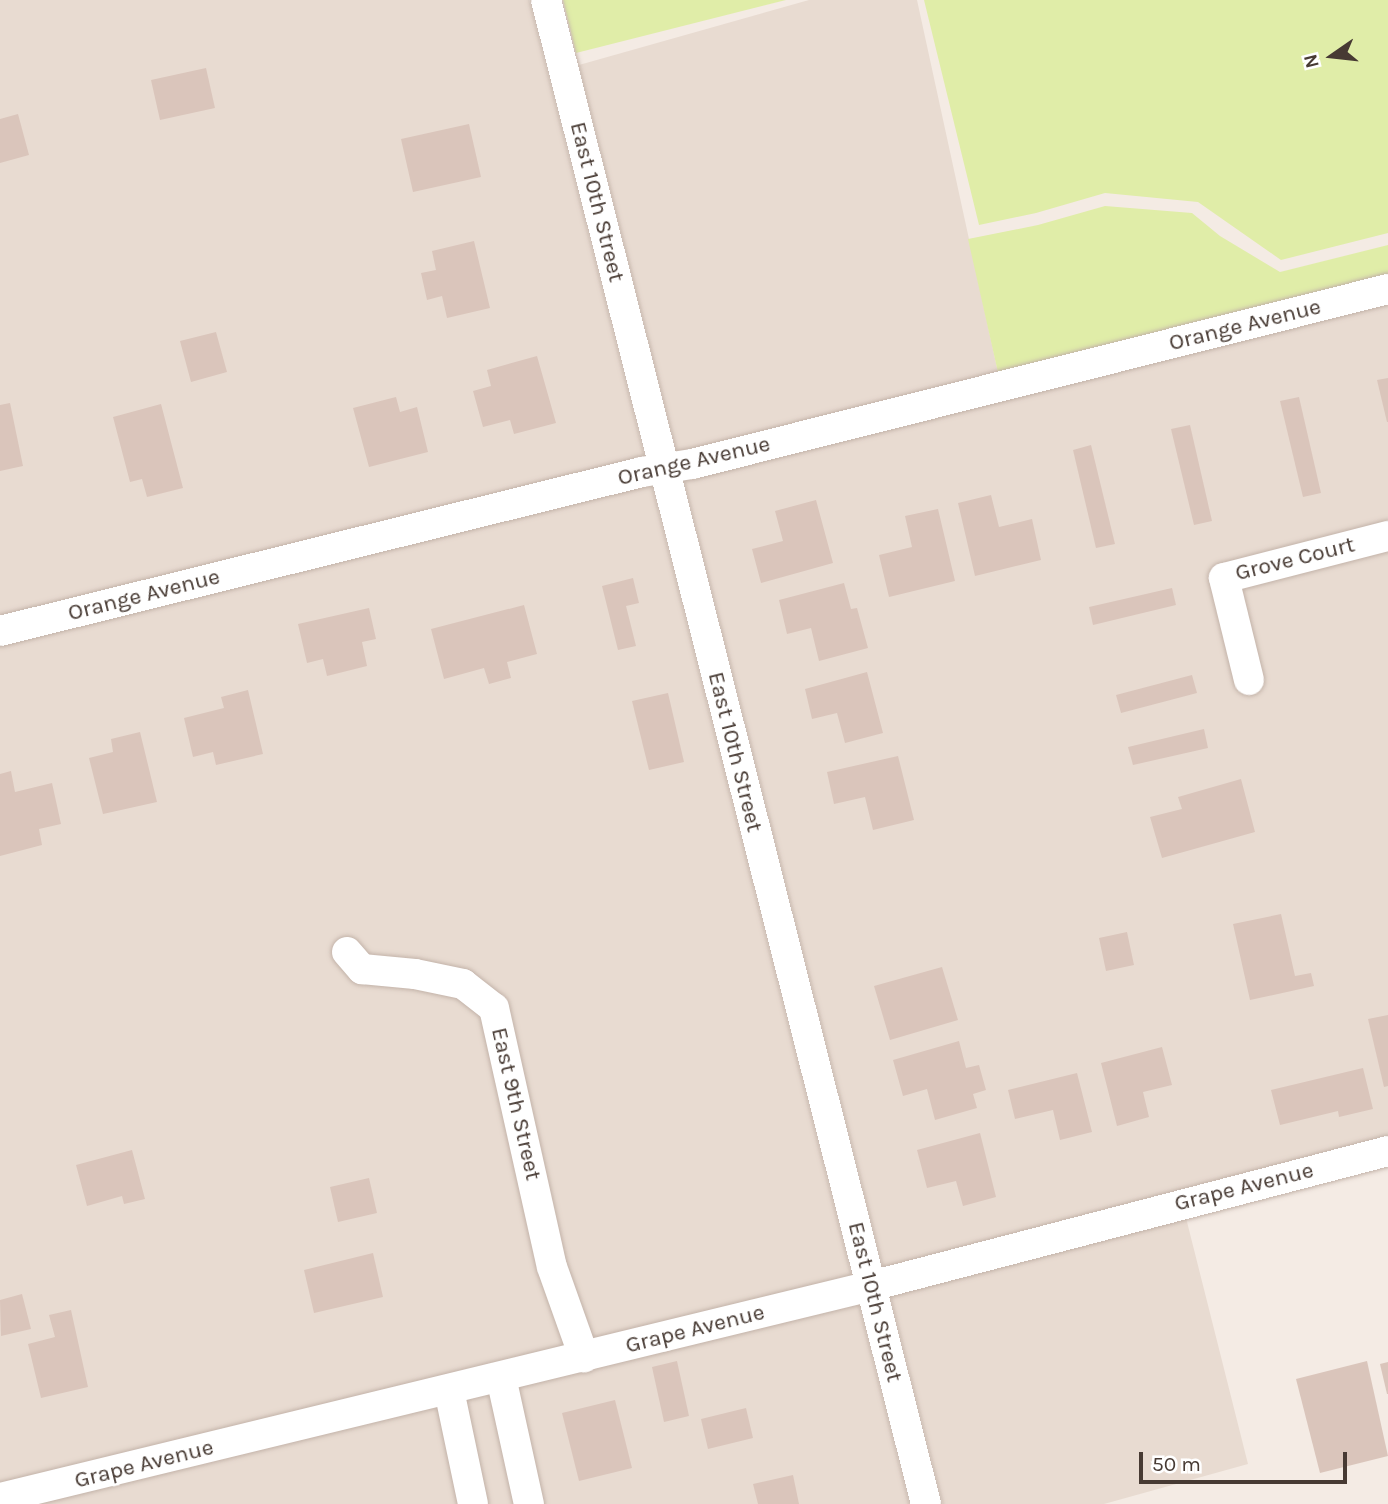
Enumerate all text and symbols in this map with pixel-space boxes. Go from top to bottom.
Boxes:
north arrow [1297,21,1367,91]
text: N [1299,52,1324,70]
street label: East 10th Street [564,119,630,285]
street label: Orange Avenue [1166,293,1324,357]
street label: Orange Avenue [615,430,773,492]
street label: Grove Court [1232,531,1358,587]
street label: Orange Avenue [65,563,223,627]
street label: East 10th Street [702,669,768,835]
street label: East 9th Street [485,1025,547,1183]
street label: Grape Avenue [1172,1156,1316,1218]
street label: East 10th Street [842,1219,908,1385]
street label: Grape Avenue [623,1298,767,1360]
street label: Grape Avenue [72,1433,216,1495]
scale bar [1143,1438,1351,1482]
text: 50 m [1152,1452,1201,1476]

